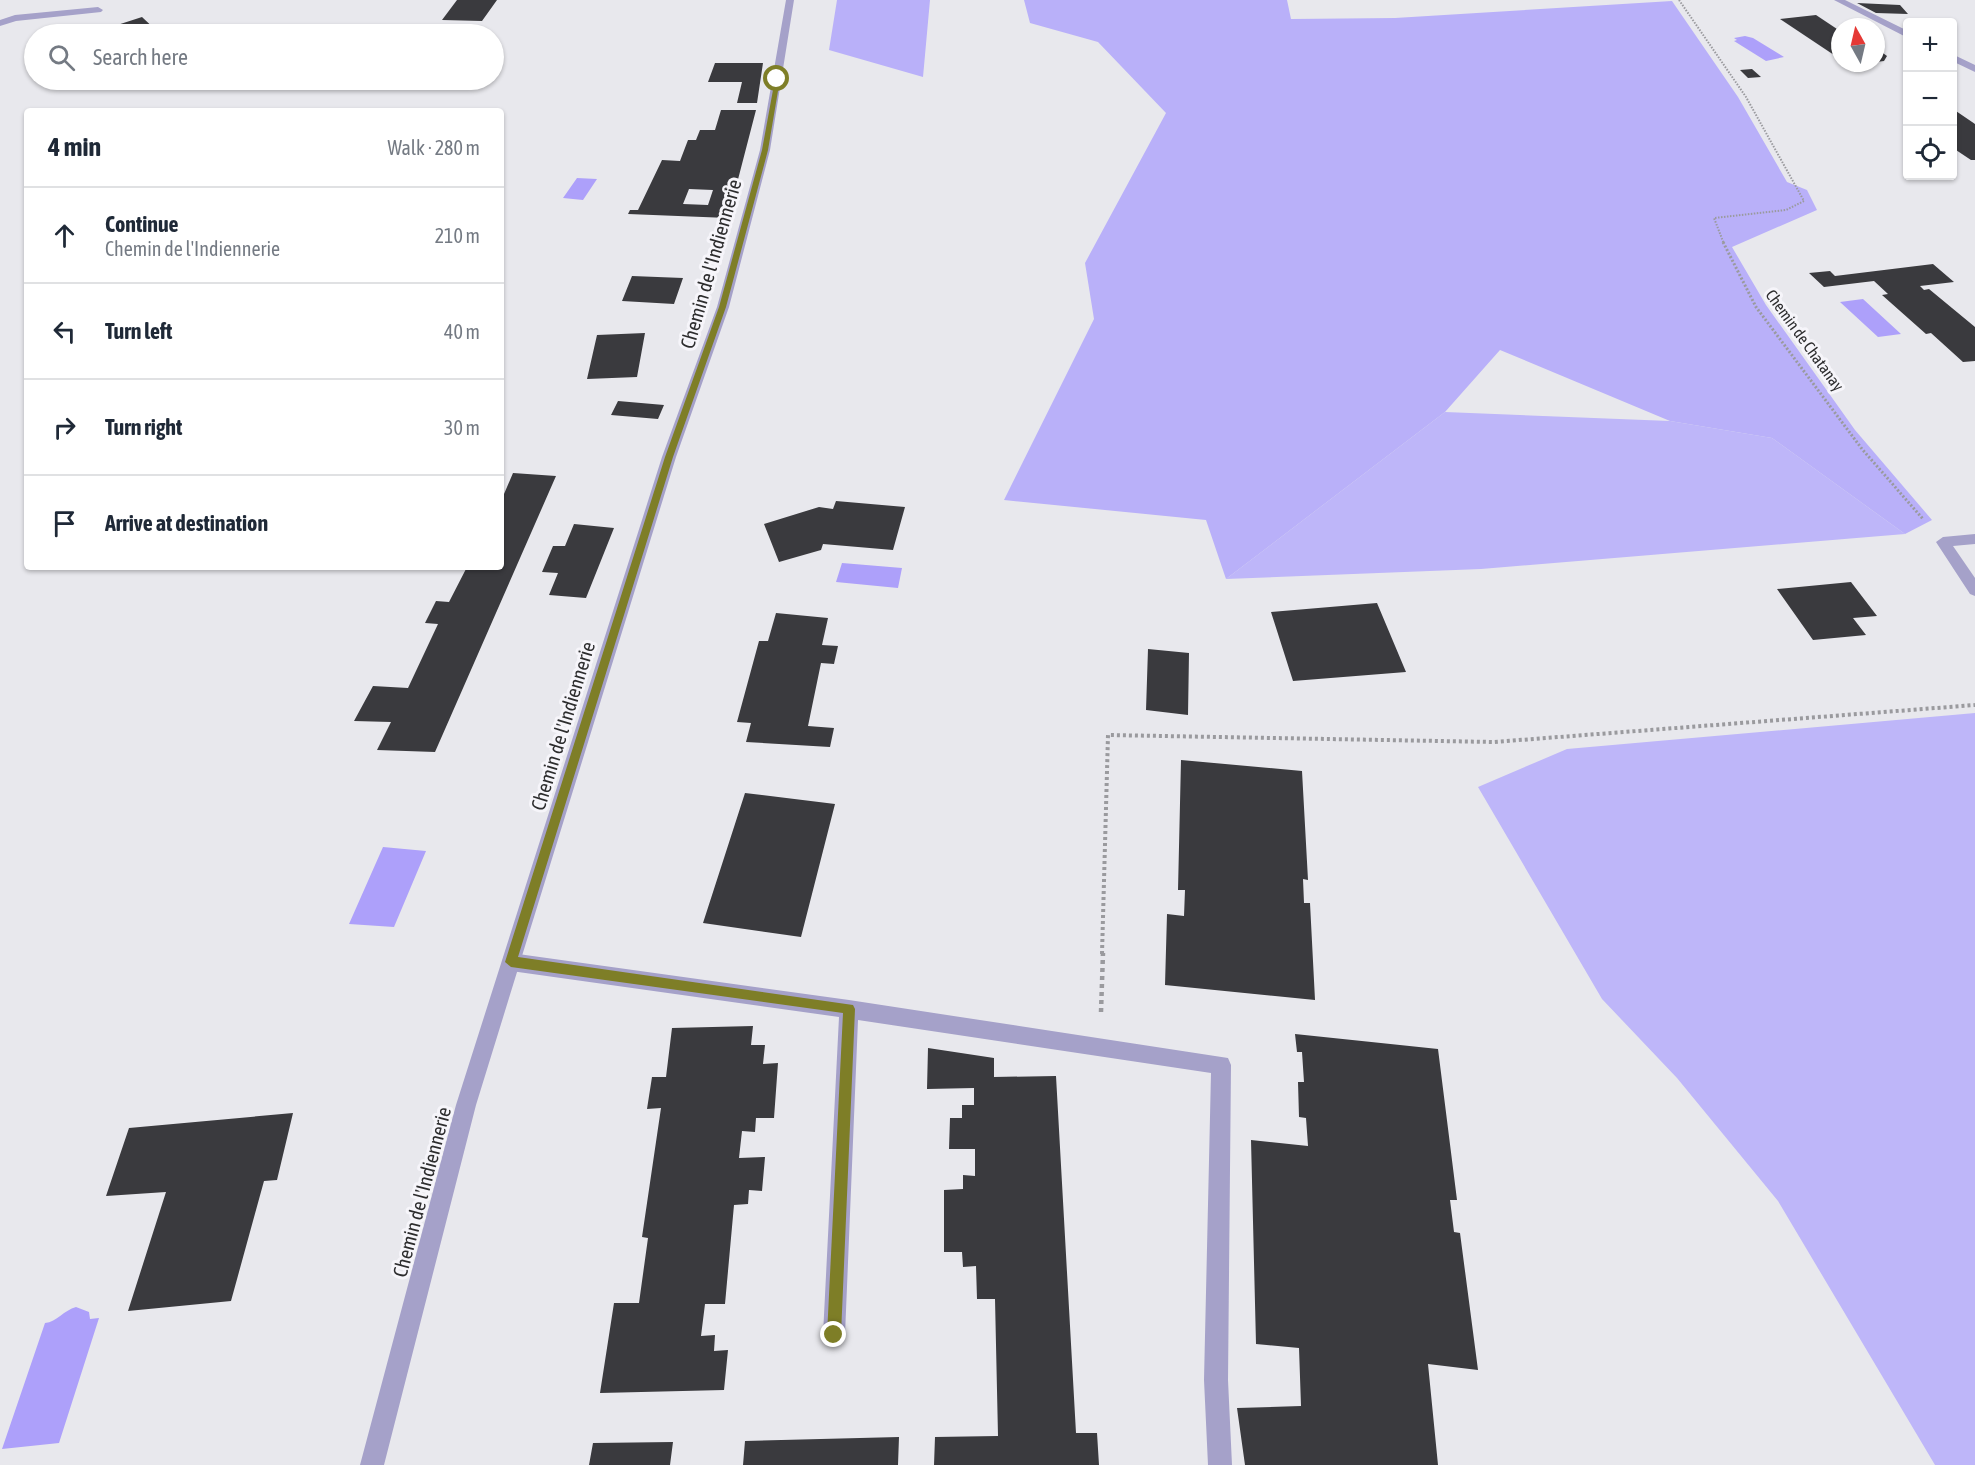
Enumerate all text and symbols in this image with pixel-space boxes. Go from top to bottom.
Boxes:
north arrow [1831,18,1885,72]
map controls [1903,18,1957,180]
button: + [1903,18,1957,72]
search box [24,24,504,90]
icon: search [45,41,78,74]
text: Search here [93,44,188,70]
route start [763,65,789,91]
button: − [1903,72,1957,126]
button: locate [1903,126,1957,180]
text: 4 min [48,132,101,162]
text: Walk · 280 m [388,136,480,159]
street label: Chemin de l'Indiennerie [675,177,746,351]
text: Continue [105,211,179,237]
icon: ahead [48,219,81,252]
text: 210 m [435,224,480,247]
text: Chemin de l'Indiennerie [105,237,280,260]
street label: Chemin de Chatanay [1761,286,1848,395]
icon: left [48,315,81,348]
text: Turn left [105,318,172,344]
text: 40 m [444,320,480,343]
icon: right [48,411,81,444]
text: Turn right [105,414,182,440]
text: 30 m [444,416,480,439]
icon: arrive [48,507,81,540]
text: Arrive at destination [105,510,268,536]
street label: Chemin de l'Indiennerie [526,639,599,813]
street label: Chemin de l'Indiennerie [388,1104,455,1279]
route end [820,1321,846,1347]

